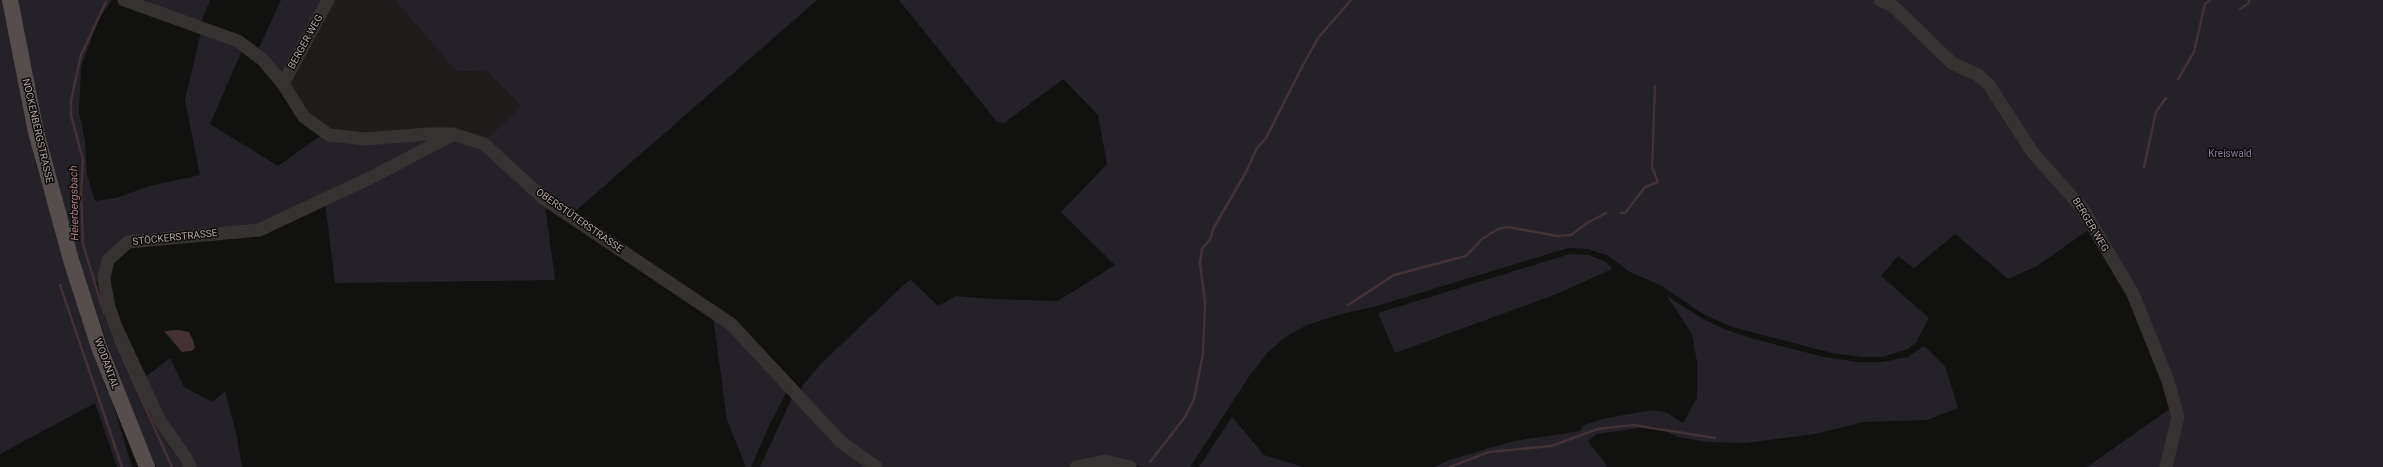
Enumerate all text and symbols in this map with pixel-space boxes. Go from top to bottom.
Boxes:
street label: BERGER WEG [286,13,326,71]
street label: NOCKENBERGSTRASSE [19,78,55,184]
park label: Kreiswald [2208,148,2252,160]
water label: Heierbergsbach [68,165,82,241]
street label: OBERSTÜTERSTRASSE [533,186,625,256]
street label: BERGER WEG [2069,196,2111,254]
street label: STÖCKERSTRASSE [132,228,218,248]
street label: WODANTAL [91,337,121,391]

